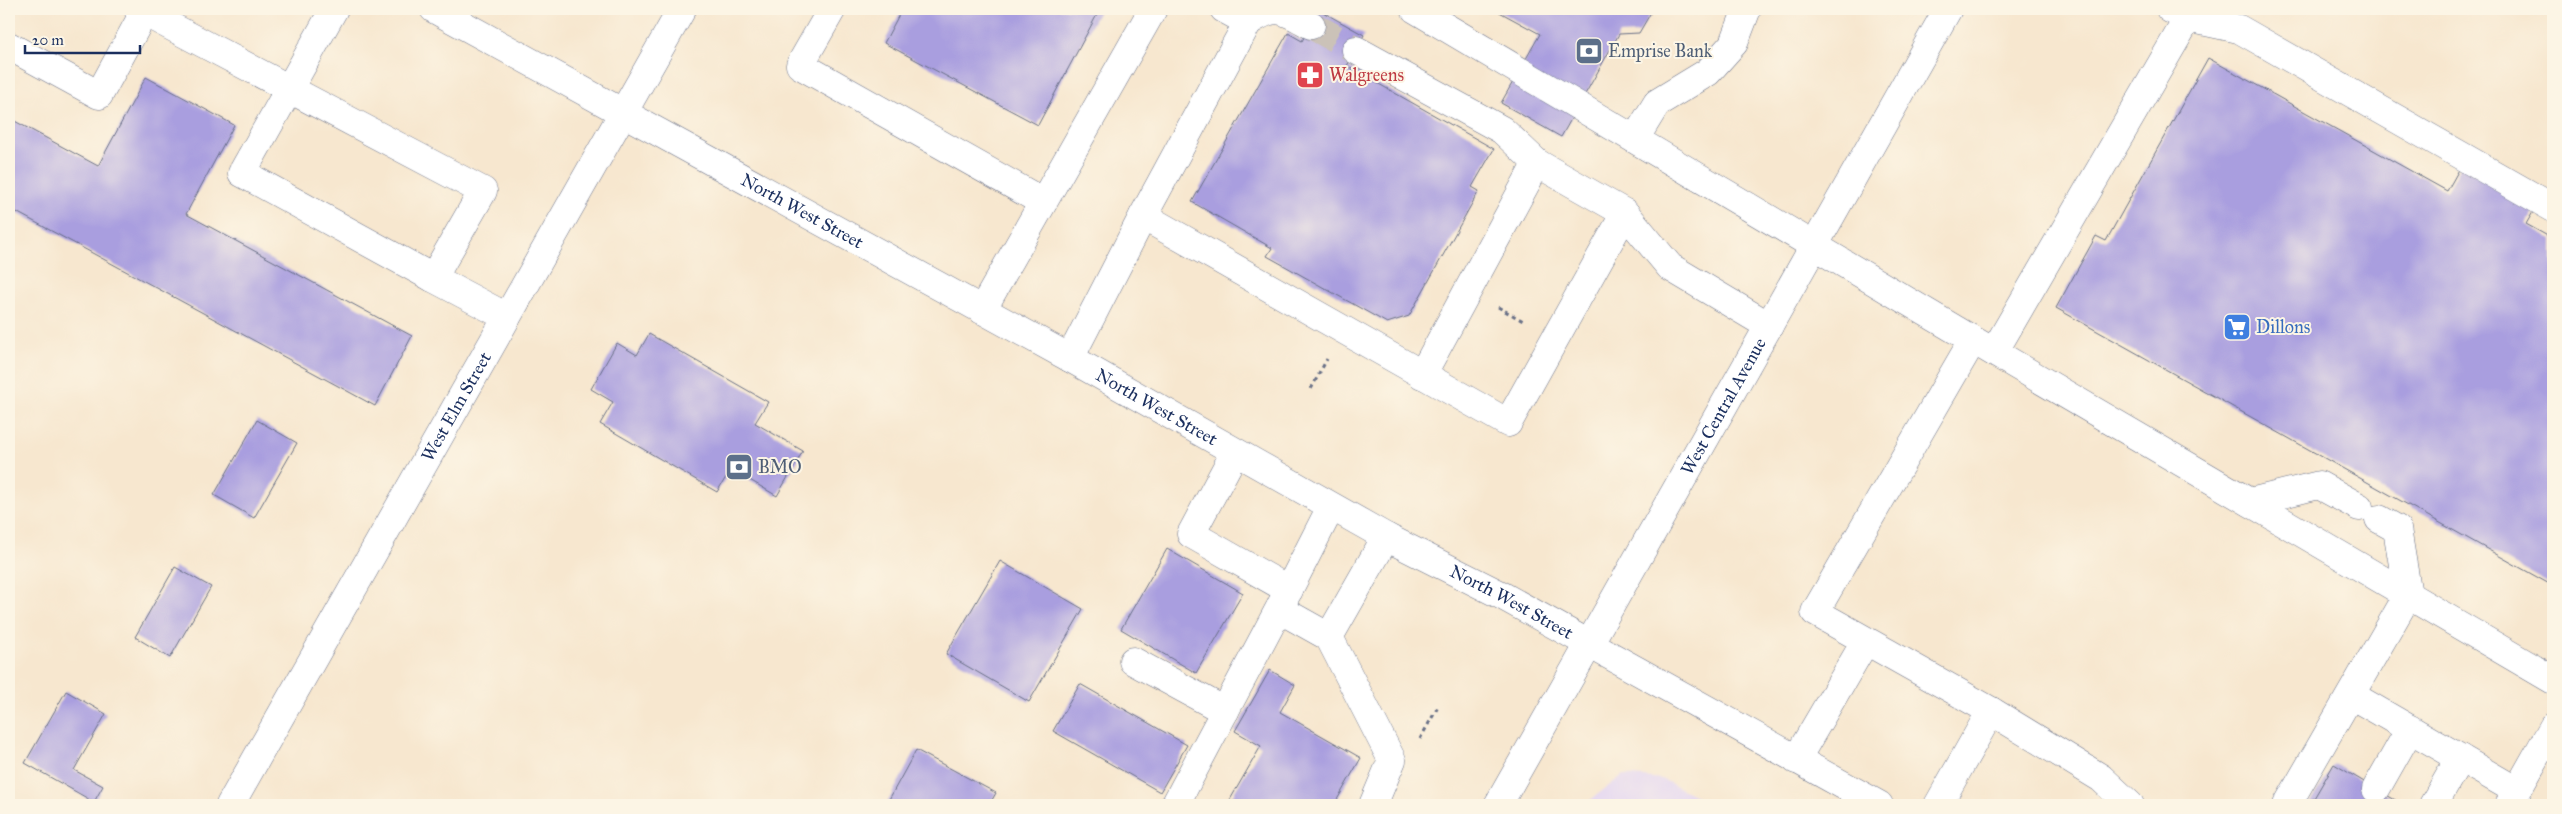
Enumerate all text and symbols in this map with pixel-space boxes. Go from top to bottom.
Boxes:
scale bar [25,22,140,54]
text: 20 m [32,31,64,49]
bank icon: Emprise Bank [1574,36,1604,66]
place label: Emprise Bank [1608,40,1713,62]
pharmacy icon: Walgreens [1295,60,1325,90]
place label: Walgreens [1329,64,1404,87]
street label: North West Street [737,169,868,254]
supermarket icon: Dillons [2222,312,2252,342]
place label: Dillons [2256,316,2310,338]
street label: West Central Avenue [1676,334,1771,479]
street label: West Elm Street [416,348,496,465]
street label: North West Street [1092,364,1222,451]
bank icon: BMO [724,452,754,482]
place label: BMO [758,456,802,478]
street label: North West Street [1446,560,1578,644]

